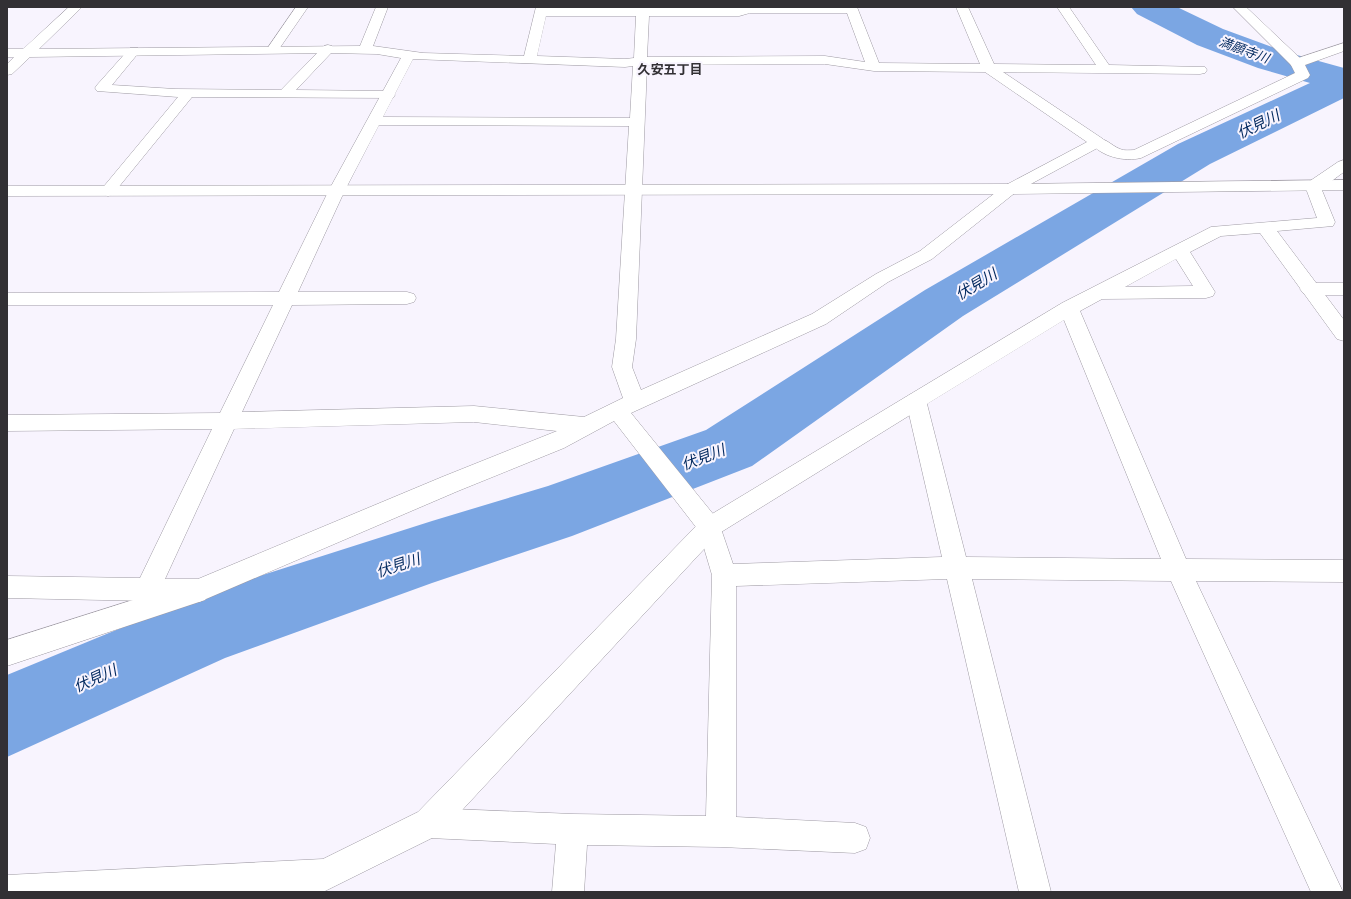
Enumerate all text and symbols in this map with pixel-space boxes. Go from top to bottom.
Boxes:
water label: 満願寺川 [1217,33,1273,68]
district label: 久安五丁目 [637,61,703,78]
water label: 伏見川 [1233,104,1285,143]
water label: 伏見川 [951,262,1002,305]
water label: 伏見川 [678,438,730,475]
water label: 伏見川 [373,547,425,582]
water label: 伏見川 [70,658,122,697]

